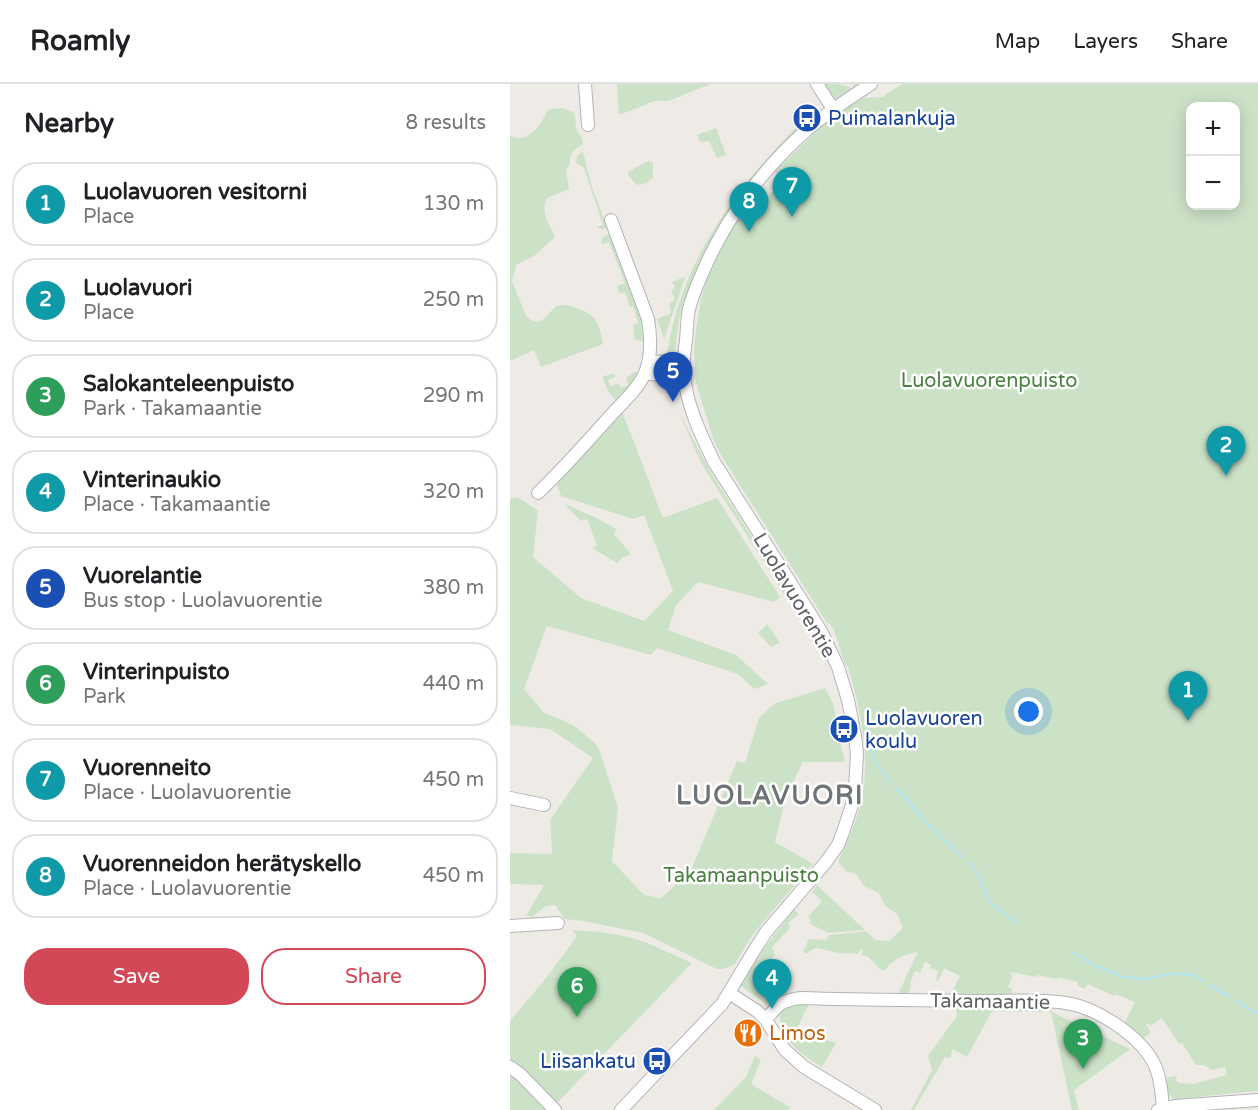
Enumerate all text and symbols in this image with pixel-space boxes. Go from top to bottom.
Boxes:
text: Roamly [30,24,130,58]
text: Map [995,29,1040,54]
text: Layers [1073,29,1138,54]
text: Share [1171,29,1228,54]
bus stop icon: Puimalankuja [791,102,823,134]
map controls [1186,102,1240,210]
button: + [1186,102,1240,156]
place label: Puimalankuja [828,107,956,131]
text: Nearby [24,108,114,139]
text: 8 results [406,111,486,135]
button: − [1186,156,1240,210]
pin: 7 [772,168,812,217]
text: Luolavuoren vesitorni [83,179,307,205]
pin: 8 [730,182,768,232]
text: 1 [39,192,52,216]
text: 130 m [423,192,484,216]
text: Place [83,205,134,229]
text: Luolavuori [83,275,192,301]
text: 2 [39,288,52,312]
text: 250 m [423,288,484,312]
text: Place [83,301,134,325]
pin: 5 [654,352,692,402]
park label: Luolavuorenpuisto [901,369,1077,393]
text: Salokanteleenpuisto [83,371,294,397]
text: 3 [39,384,52,408]
text: 290 m [423,384,484,408]
text: Park · Takamaantie [83,397,262,421]
pin: 2 [1206,426,1246,476]
text: Vinterinaukio [83,467,221,493]
text: 4 [39,480,52,504]
text: 320 m [423,480,484,504]
text: Place · Takamaantie [83,493,271,517]
street label: Luolavuorentie [747,529,841,662]
text: Vuorelantie [83,563,202,589]
text: 5 [39,576,52,600]
text: 380 m [423,576,484,600]
text: Bus stop · Luolavuorentie [83,589,323,613]
text: Vinterinpuisto [83,659,230,685]
text: 6 [39,672,52,696]
text: 440 m [423,672,484,696]
pin: 1 [1168,672,1208,721]
text: Park [83,685,126,709]
your location [1014,697,1043,726]
place label: Luolavuoren koulu [865,707,983,754]
bus stop icon: Luolavuoren koulu [828,713,860,745]
text: Vuorenneito [83,755,211,781]
text: 7 [39,768,52,792]
text: 450 m [423,768,484,792]
district label: LUOLAVUORI [676,780,864,811]
text: Place · Luolavuorentie [83,781,291,805]
text: Vuorenneidon herätyskello [83,851,361,877]
text: 8 [39,864,52,888]
text: 450 m [423,864,484,888]
park label: Takamaanpuisto [663,864,819,888]
text: Place · Luolavuorentie [83,877,291,901]
button: Save [24,948,249,1005]
button: Share [261,948,486,1005]
pin: 4 [752,960,792,1009]
pin: 6 [558,968,596,1017]
street label: Takamaantie [930,989,1050,1015]
restaurant icon: Limos [732,1017,764,1049]
pin: 3 [1064,1020,1102,1069]
place label: Limos [769,1022,826,1046]
bus stop icon: Liisankatu [641,1045,673,1077]
place label: Liisankatu [540,1050,636,1074]

